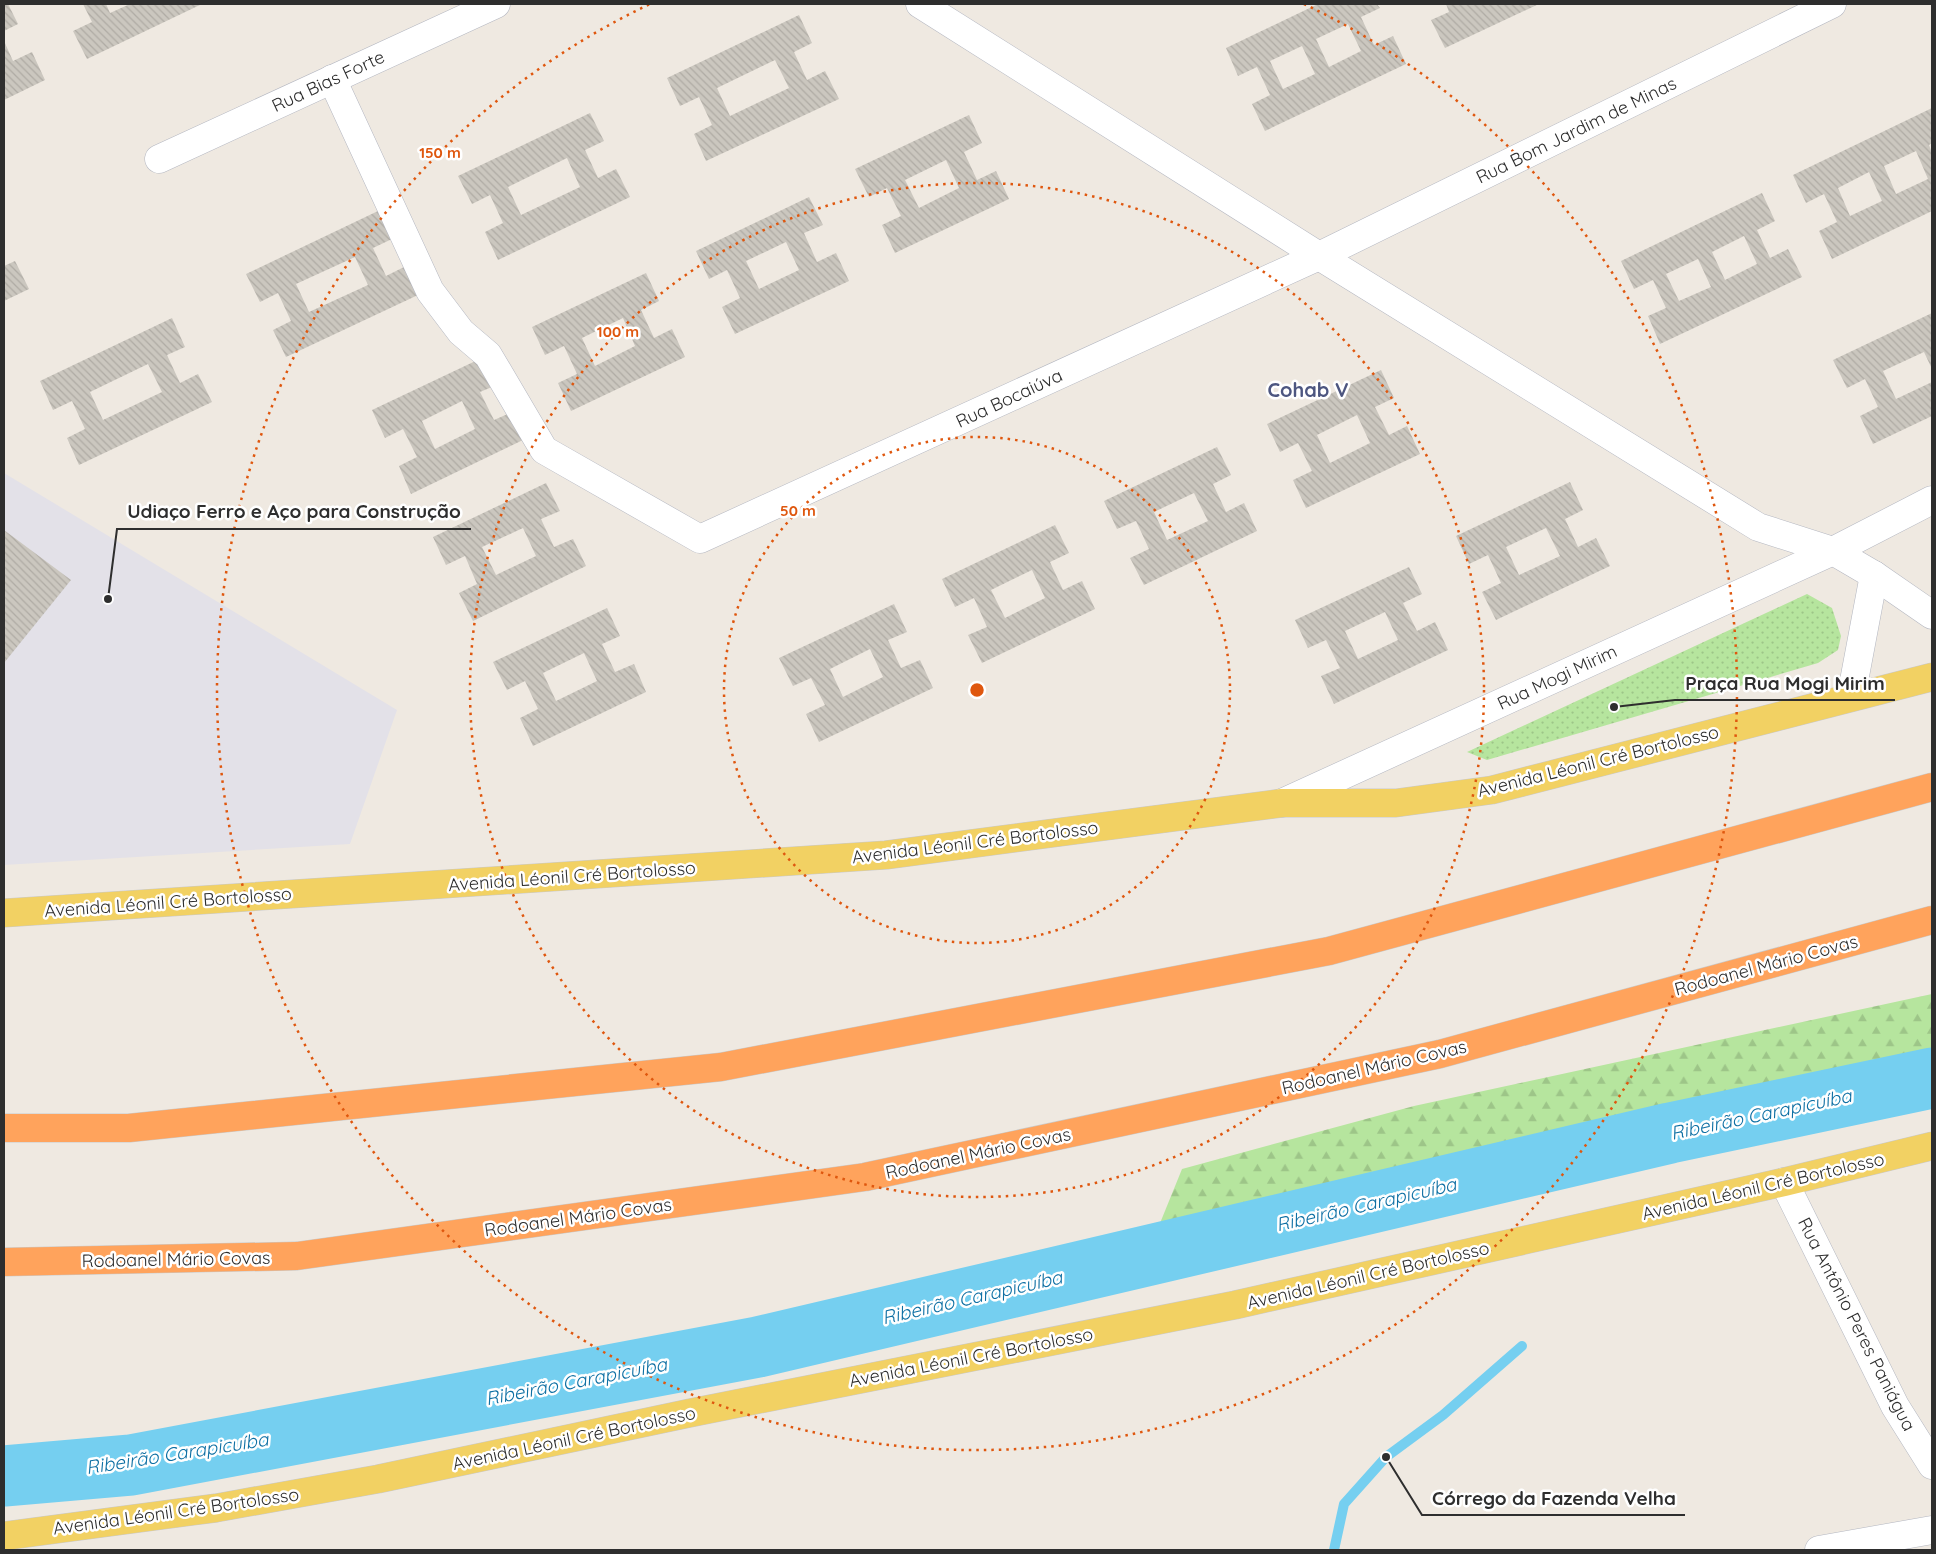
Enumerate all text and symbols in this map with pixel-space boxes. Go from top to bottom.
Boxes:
street label: Rua Bias Forte [268,45,388,117]
street label: Rua Bom Jardim de Minas [1472,71,1680,189]
text: 150 m [419,143,461,162]
text: 100 m [597,322,639,341]
street label: Rua Bocaiúva [952,363,1066,433]
district label: Cohab V [1267,377,1349,402]
callout: Udiaço Ferro e Aço para Construção [117,495,471,529]
text: Udiaço Ferro e Aço para Construção [127,499,461,523]
text: 50 m [780,501,816,520]
street label: Rua Mogi Mirim [1493,639,1621,715]
callout: Praça Rua Mogi Mirim [1675,666,1895,700]
text: Praça Rua Mogi Mirim [1685,671,1885,695]
centre of rings [968,681,986,699]
street label: Avenida Léonil Cré Bortolosso [1475,720,1721,802]
street label: Avenida Léonil Cré Bortolosso [851,815,1099,869]
street label: Avenida Léonil Cré Bortolosso [447,856,697,896]
street label: Avenida Léonil Cré Bortolosso [43,882,293,922]
street label: Rodoanel Mário Covas [1672,929,1860,1001]
street label: Rodoanel Mário Covas [1279,1035,1469,1099]
water label: Ribeirão Carapicuíba [1668,1083,1855,1145]
street label: Rodoanel Mário Covas [883,1122,1073,1184]
street label: Avenida Léonil Cré Bortolosso [1640,1147,1886,1225]
water label: Ribeirão Carapicuíba [1274,1171,1460,1236]
street label: Rodoanel Mário Covas [483,1192,673,1242]
street label: Rua Antônio Peres Paniágua [1793,1213,1921,1435]
street label: Avenida Léonil Cré Bortolosso [1245,1236,1491,1314]
street label: Rodoanel Mário Covas [81,1246,271,1272]
water label: Ribeirão Carapicuíba [880,1264,1066,1329]
street label: Avenida Léonil Cré Bortolosso [847,1322,1095,1392]
water label: Ribeirão Carapicuíba [483,1351,670,1410]
street label: Avenida Léonil Cré Bortolosso [450,1401,698,1475]
water label: Ribeirão Carapicuíba [84,1427,271,1479]
callout: Córrego da Fazenda Velha [1422,1481,1685,1515]
street label: Avenida Léonil Cré Bortolosso [52,1482,300,1540]
text: Córrego da Fazenda Velha [1432,1486,1676,1510]

